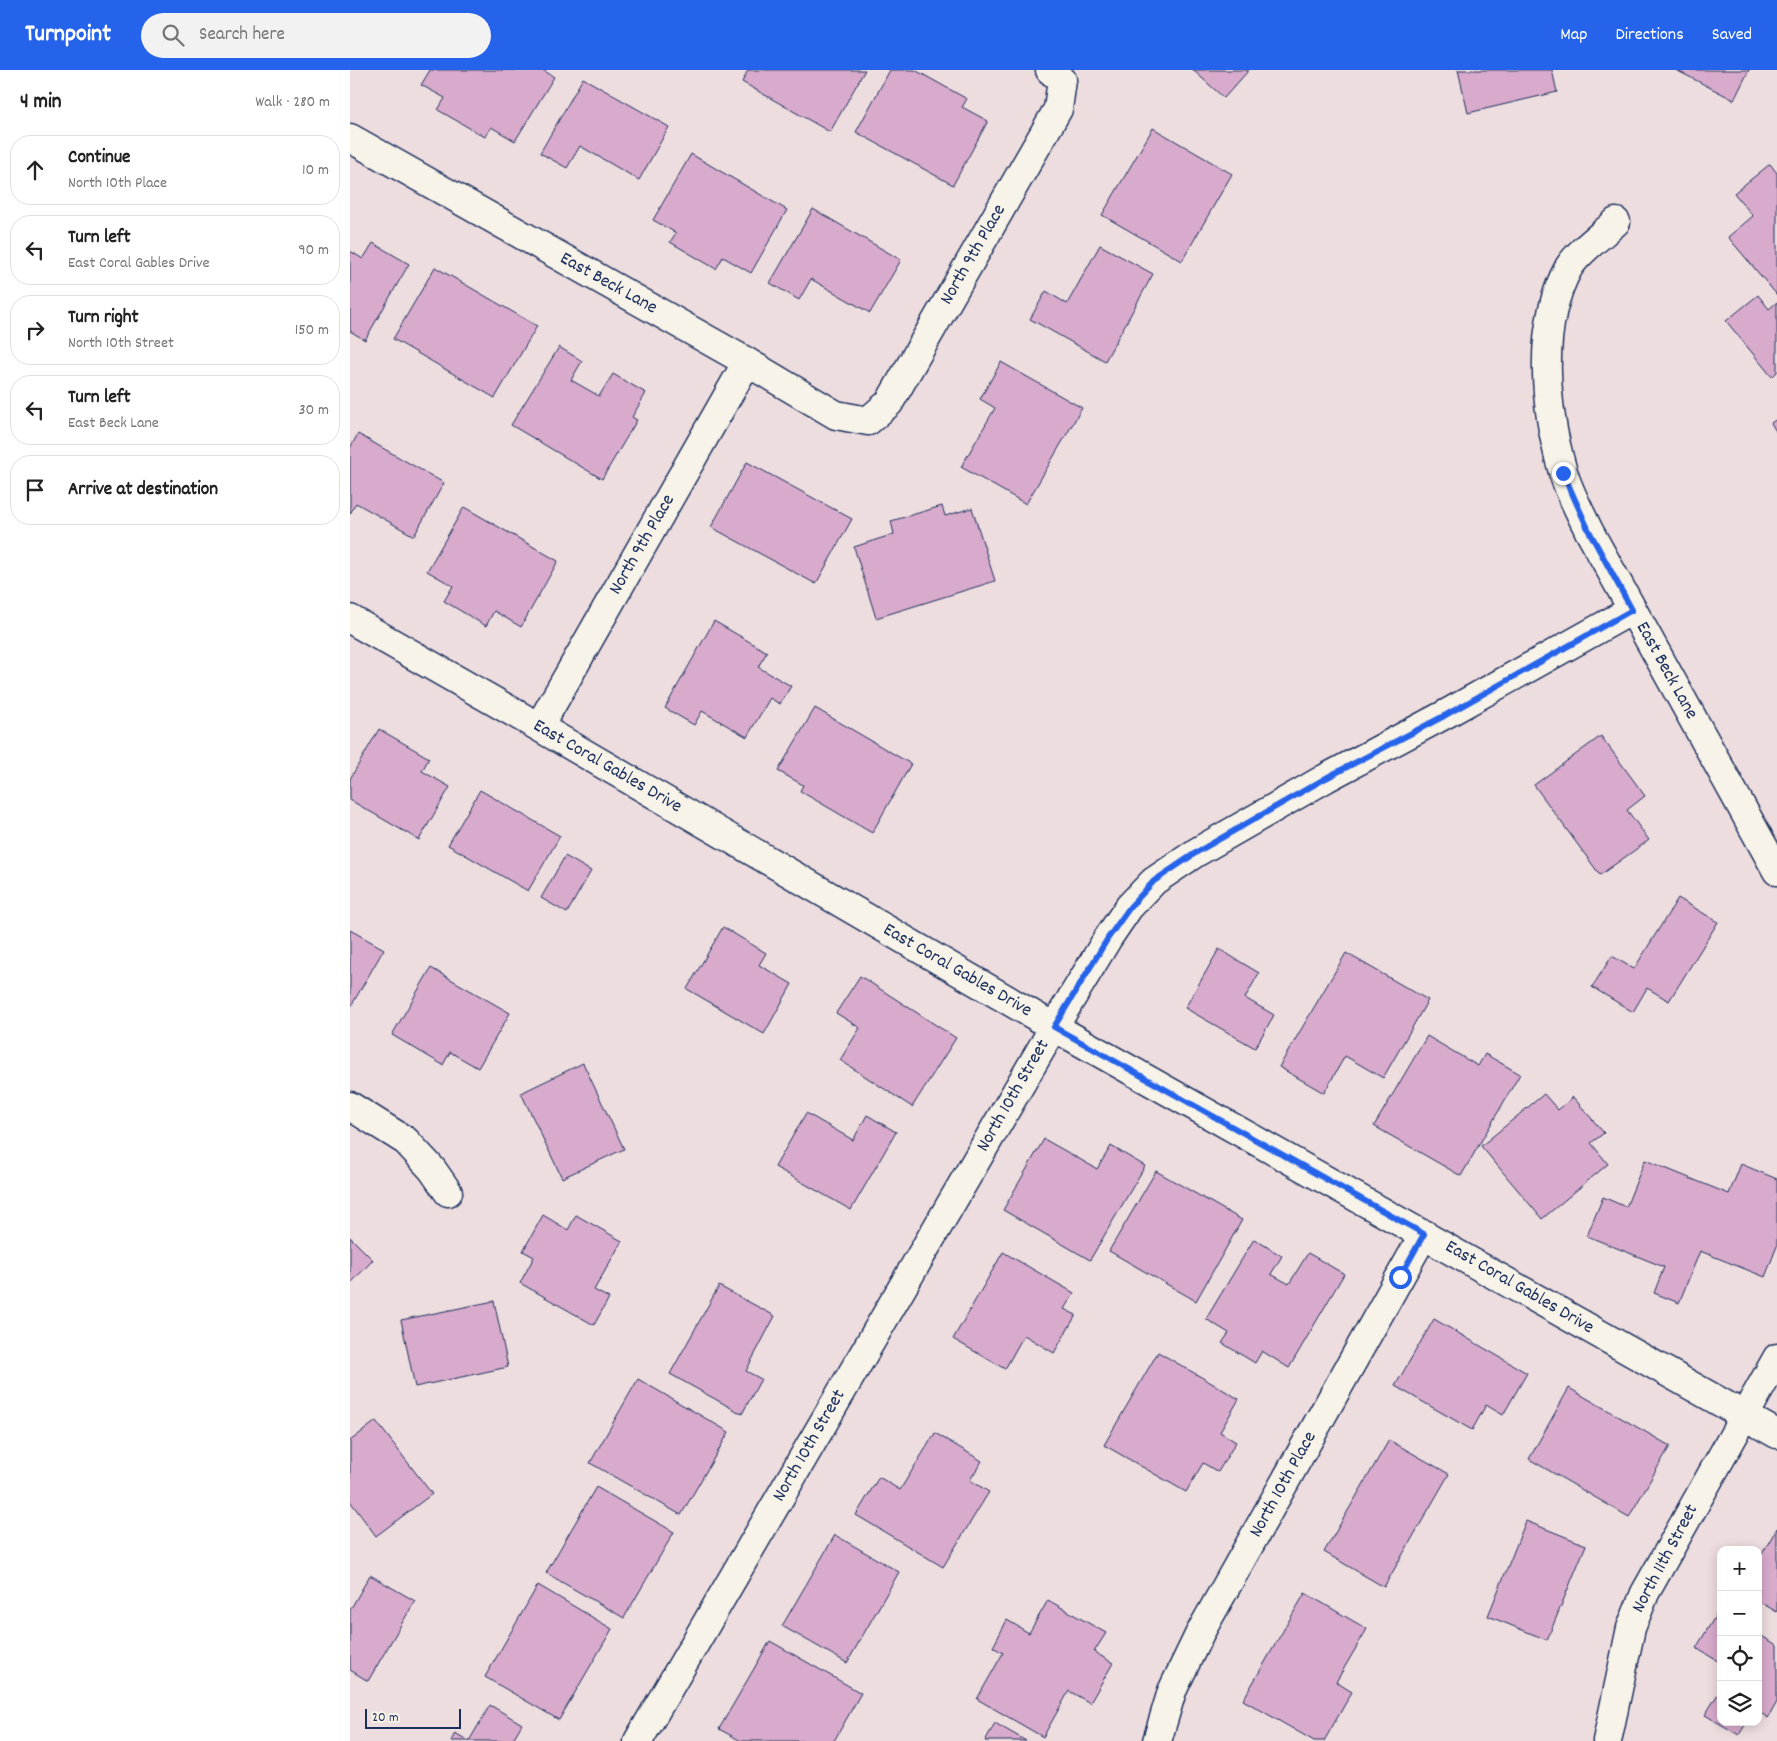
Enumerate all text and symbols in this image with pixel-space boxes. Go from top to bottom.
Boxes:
search box [141,13,491,58]
text: Turnpoint [25,18,111,52]
icon: search [159,21,187,49]
text: Search here [199,22,285,49]
text: Map [1560,23,1587,48]
text: Directions [1615,23,1684,48]
text: Saved [1712,23,1752,48]
text: 4 min [20,88,62,118]
text: Walk · 280 m [255,91,330,114]
text: Continue [68,145,130,172]
icon: ahead [21,156,49,184]
text: 10 m [302,159,329,182]
text: North 10th Place [68,172,167,195]
street label: North 9th Place [934,200,1014,310]
text: Turn left [68,225,131,252]
icon: left [21,236,49,264]
text: 90 m [298,239,329,262]
street label: East Beck Lane [554,246,662,322]
text: East Coral Gables Drive [68,252,210,275]
text: Turn right [68,305,139,332]
icon: right [21,316,49,344]
text: 150 m [295,319,329,342]
text: North 10th Street [68,332,174,355]
text: Turn left [68,385,131,412]
icon: left [21,396,49,424]
text: 30 m [299,399,329,422]
text: East Beck Lane [68,412,159,435]
route end [1552,462,1575,485]
icon: arrive [21,476,49,504]
text: Arrive at destination [68,477,218,504]
street label: North 9th Place [603,490,683,600]
street label: East Beck Lane [1628,617,1704,725]
street label: East Coral Gables Drive [527,713,687,821]
street label: East Coral Gables Drive [877,917,1037,1025]
street label: North 10th Street [971,1035,1057,1157]
street label: East Coral Gables Drive [1439,1234,1599,1342]
route start [1389,1266,1412,1289]
street label: North 10th Street [767,1385,853,1507]
street label: North 10th Place [1244,1427,1324,1543]
street label: North 11th Street [1626,1500,1706,1618]
map controls [1717,1546,1762,1726]
button: + [1717,1546,1762,1591]
button: − [1717,1591,1762,1636]
button: locate [1717,1636,1762,1681]
button: layers [1717,1681,1762,1726]
scale bar [365,1706,461,1729]
text: 20 m [372,1708,399,1728]

